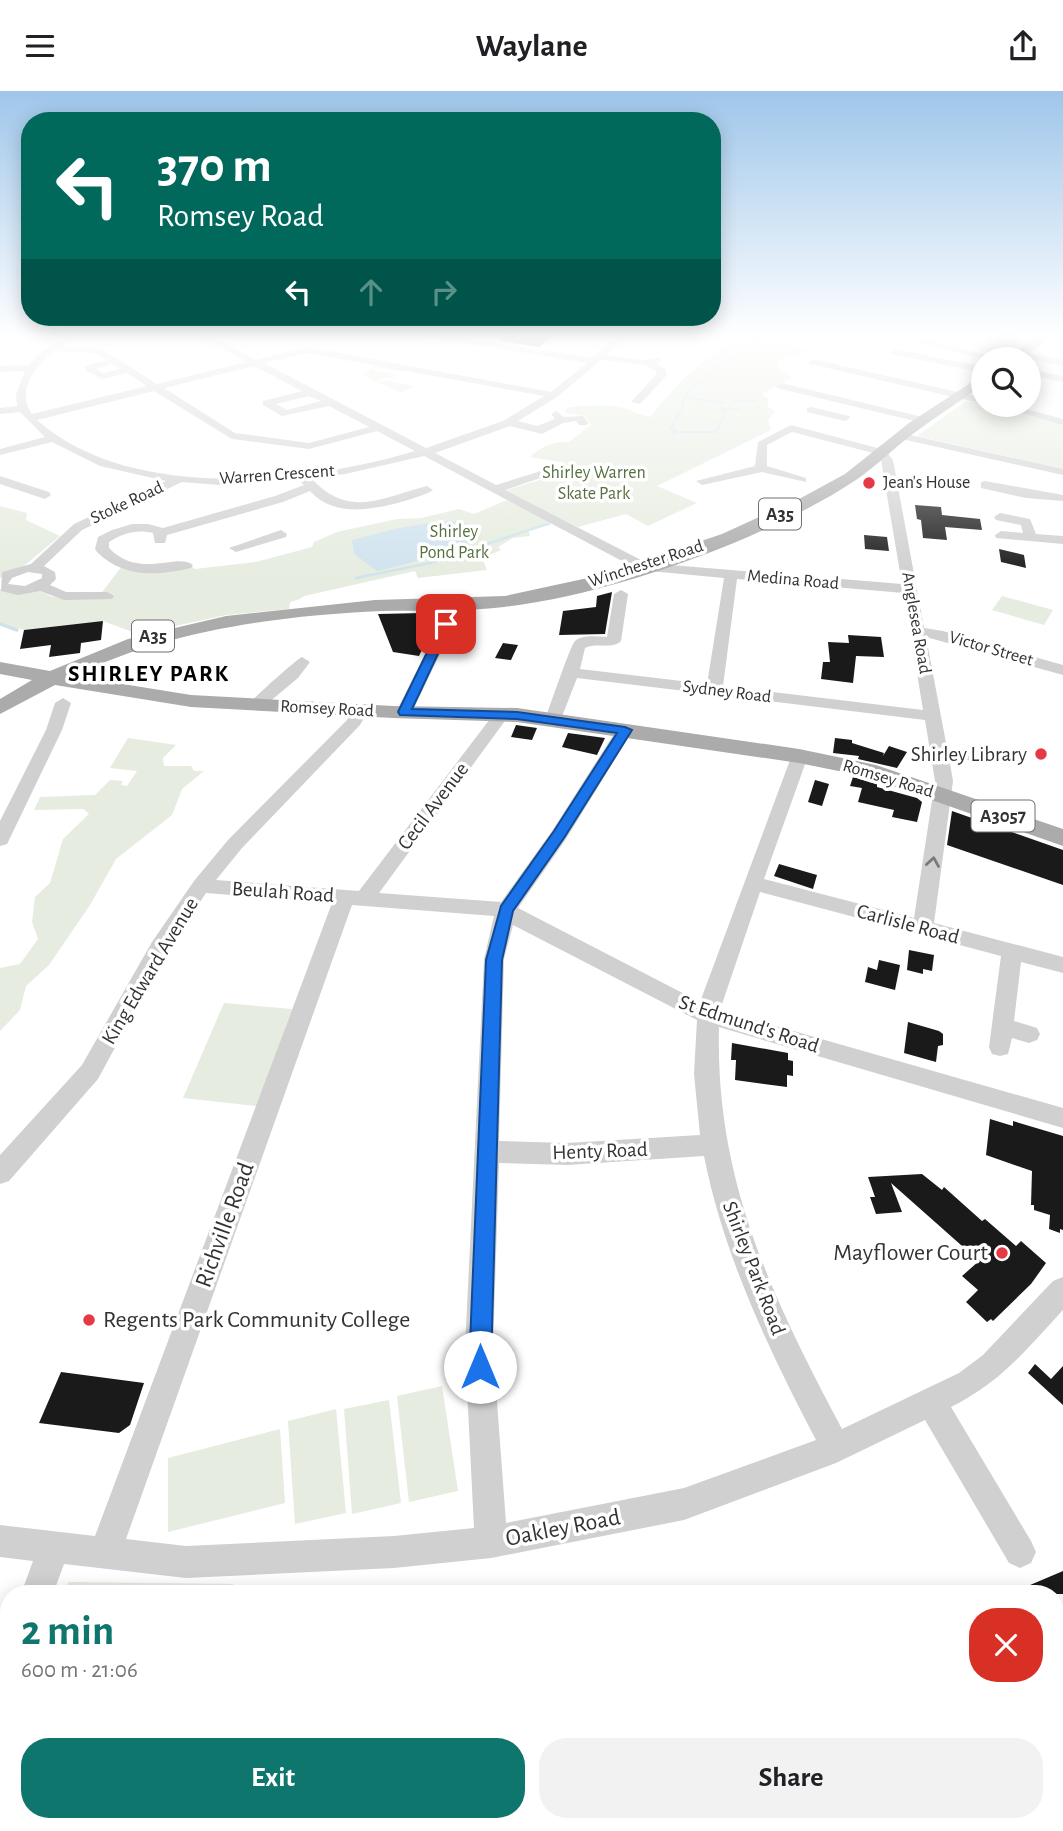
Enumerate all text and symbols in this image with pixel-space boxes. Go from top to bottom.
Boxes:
icon: menu [21,27,59,65]
icon: share [1004,27,1042,65]
text: Waylane [475,30,588,62]
icon: left [42,140,133,231]
text: 370 m [157,142,272,191]
text: Romsey Road [157,200,324,232]
icon: left [279,273,317,311]
icon: ahead [352,273,390,311]
icon: right [425,273,463,311]
map controls [971,347,1041,417]
button: search [971,347,1041,417]
street label: Warren Crescent [219,462,335,488]
park label: Shirley Warren Skate Park [542,464,646,503]
place label: Jean's House [883,474,970,492]
marker: Jean's House [861,475,877,491]
street label: Stoke Road [88,478,166,528]
road number: A35 [759,499,801,529]
park label: Shirley Pond Park [419,523,490,562]
street label: Winchester Road [586,537,706,591]
street label: Medina Road [746,567,840,593]
street label: Anglesea Road [898,571,934,675]
pin [416,594,476,654]
icon: arrive [427,605,465,643]
road number: A35 [132,621,174,651]
street label: Victor Street [947,628,1035,670]
district label: SHIRLEY PARK [68,663,230,686]
street label: Sydney Road [682,678,772,706]
street label: Romsey Road [280,698,374,720]
place label: Shirley Library [911,744,1027,765]
marker: Shirley Library [1033,746,1049,762]
street label: Romsey Road [841,757,935,801]
street label: Cecil Avenue [394,758,472,854]
road number: A3057 [972,801,1034,831]
one-way arrow [925,856,940,868]
street label: Beulah Road [231,878,335,906]
street label: King Edward Avenue [98,894,202,1048]
street label: Carlisle Road [854,900,962,948]
street label: St Edmund's Road [676,991,822,1057]
street label: Henty Road [552,1139,648,1163]
street label: Richville Road [191,1159,259,1291]
street label: Shirley Park Road [719,1198,789,1338]
place label: Mayflower Court [833,1241,988,1265]
marker: Mayflower Court [994,1245,1010,1261]
place label: Regents Park Community College [103,1308,410,1332]
marker: Regents Park Community College [81,1312,97,1328]
position arrow [443,1330,517,1404]
street label: Oakley Road [504,1505,622,1551]
button: close [969,1608,1043,1682]
text: 2 min [21,1610,114,1652]
text: 600 m · 21:06 [21,1659,138,1682]
button: Exit [21,1738,525,1818]
button: Share [539,1738,1043,1818]

